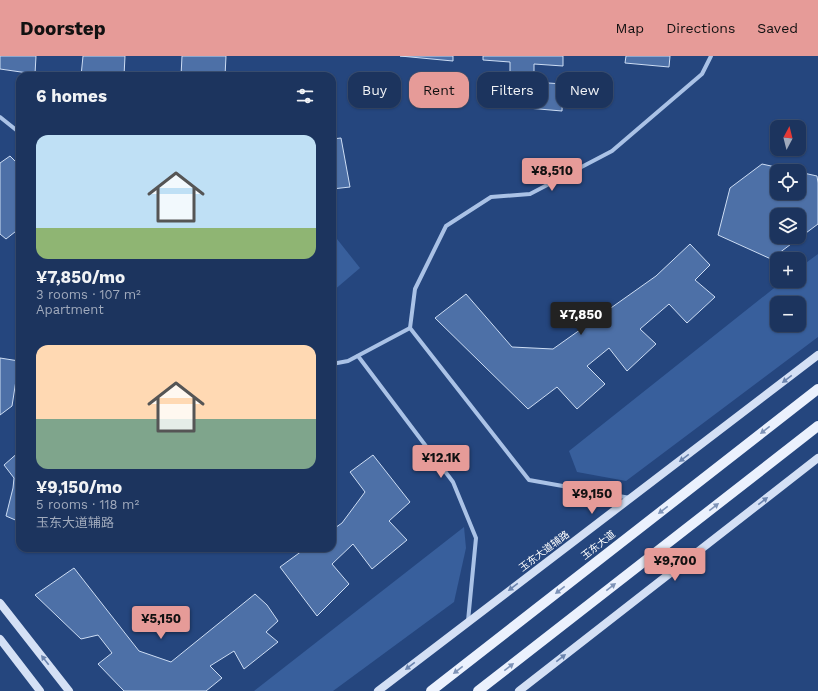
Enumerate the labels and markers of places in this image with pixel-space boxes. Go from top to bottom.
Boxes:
pin: ¥8,510 [519,158,585,192]
pin: ¥7,850 [548,302,614,336]
pin: ¥12.1K [408,445,474,479]
pin: ¥9,150 [559,481,625,515]
pin: ¥9,700 [642,548,708,582]
pin: ¥5,150 [128,606,194,640]

